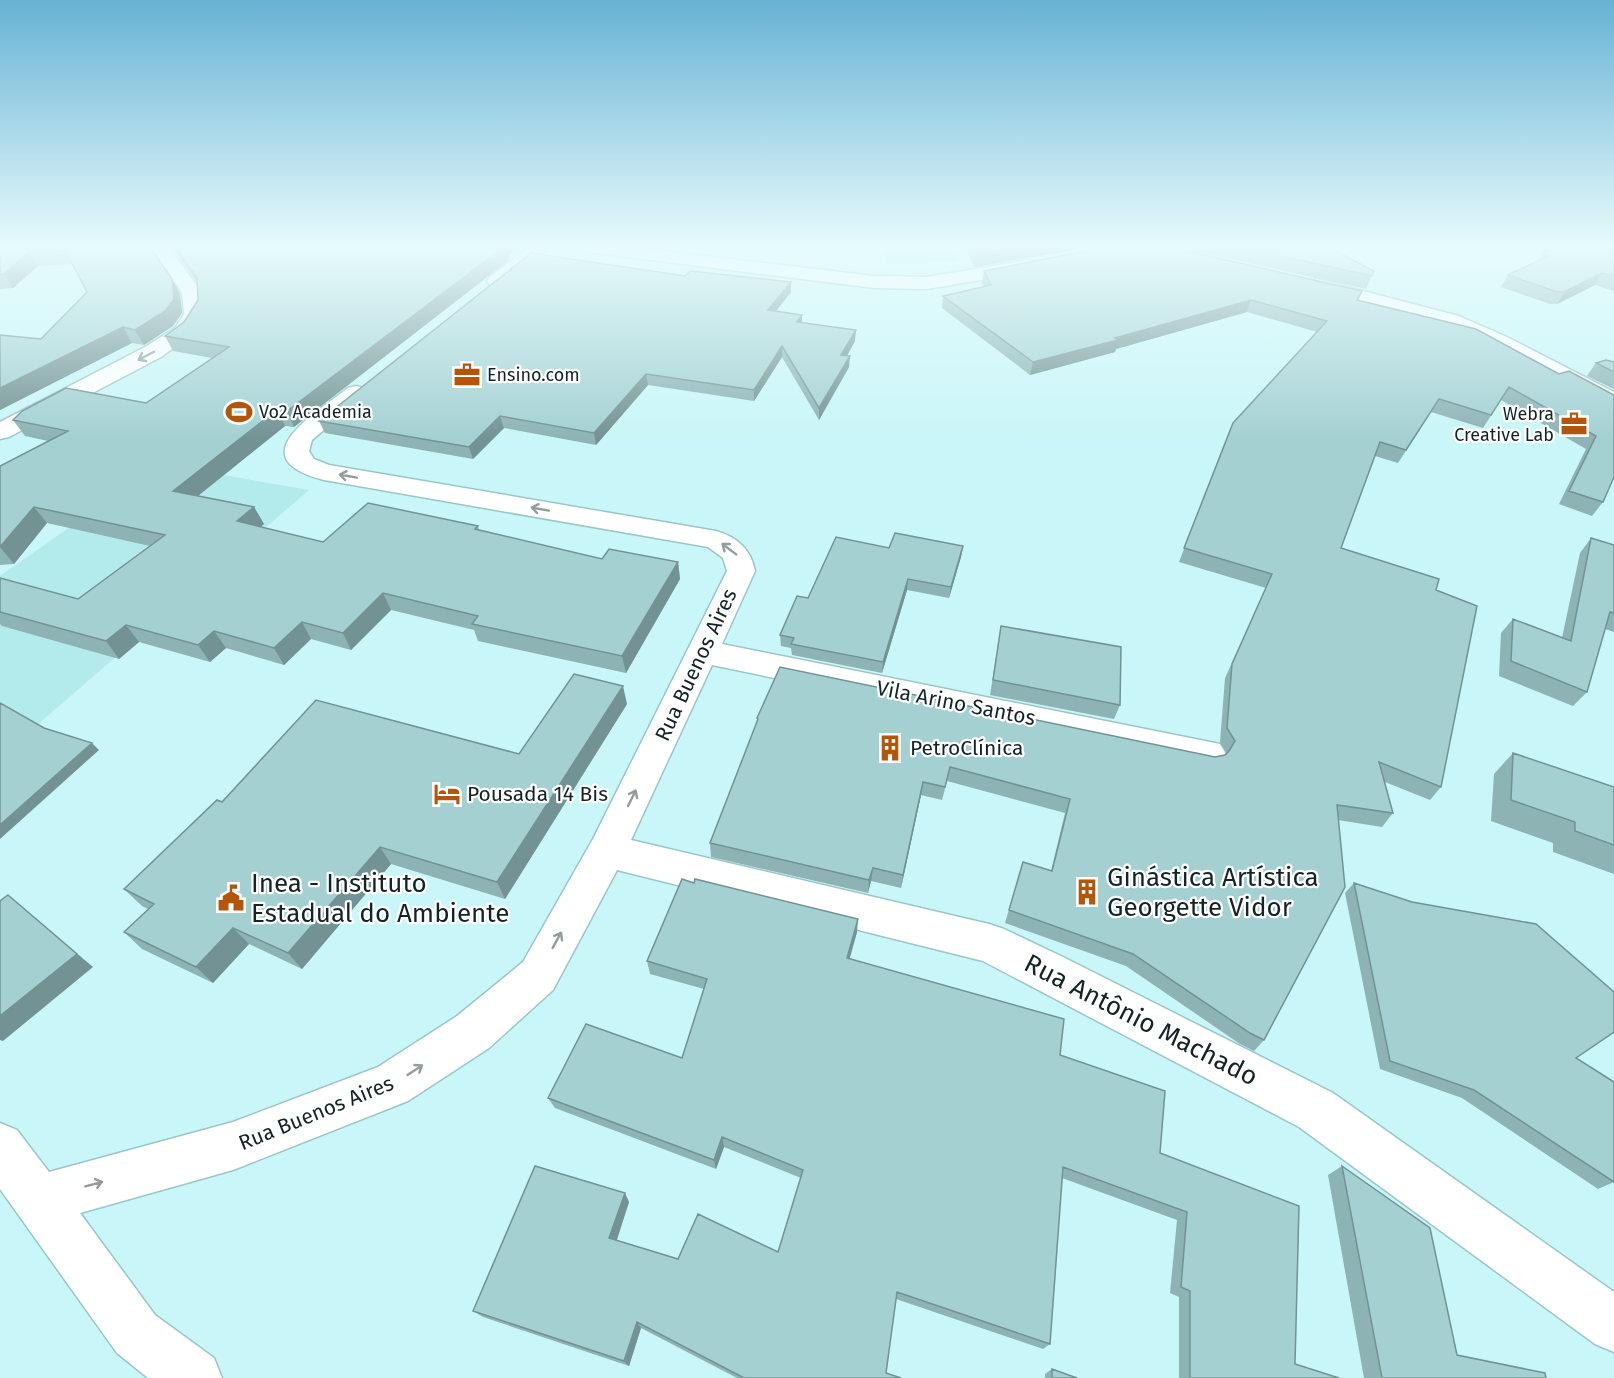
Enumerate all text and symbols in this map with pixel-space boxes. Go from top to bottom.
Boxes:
one-way arrow [138,350,155,362]
office icon: Ensino.com [452,360,482,390]
place label: Ensino.com [487,364,580,386]
sports icon: Vo2 Academia [224,397,254,427]
place label: Vo2 Academia [259,401,372,423]
place label: Webra Creative Lab [1454,403,1554,446]
office icon: Webra Creative Lab [1559,409,1589,439]
one-way arrow [338,470,358,481]
one-way arrow [530,503,550,514]
one-way arrow [722,543,738,555]
street label: Rua Buenos Aires [649,585,743,745]
street label: Vila Arino Santos [874,675,1038,731]
building icon: PetroClínica [875,733,905,763]
place label: PetroClínica [910,735,1023,761]
hotel icon: Pousada 14 Bis [432,779,462,809]
place label: Pousada 14 Bis [467,781,608,807]
one-way arrow [627,790,639,808]
place label: Ginástica Artística Georgette Vidor [1107,862,1319,923]
place label: Inea - Instituto Estadual do Ambiente [251,868,510,929]
building icon: Ginástica Artística Georgette Vidor [1072,877,1102,907]
public building icon: Inea - Instituto Estadual do Ambiente [216,883,246,913]
one-way arrow [552,932,563,950]
street label: Rua Antônio Machado [1019,948,1263,1092]
one-way arrow [406,1064,423,1076]
street label: Rua Buenos Aires [235,1070,398,1156]
one-way arrow [84,1178,103,1190]

